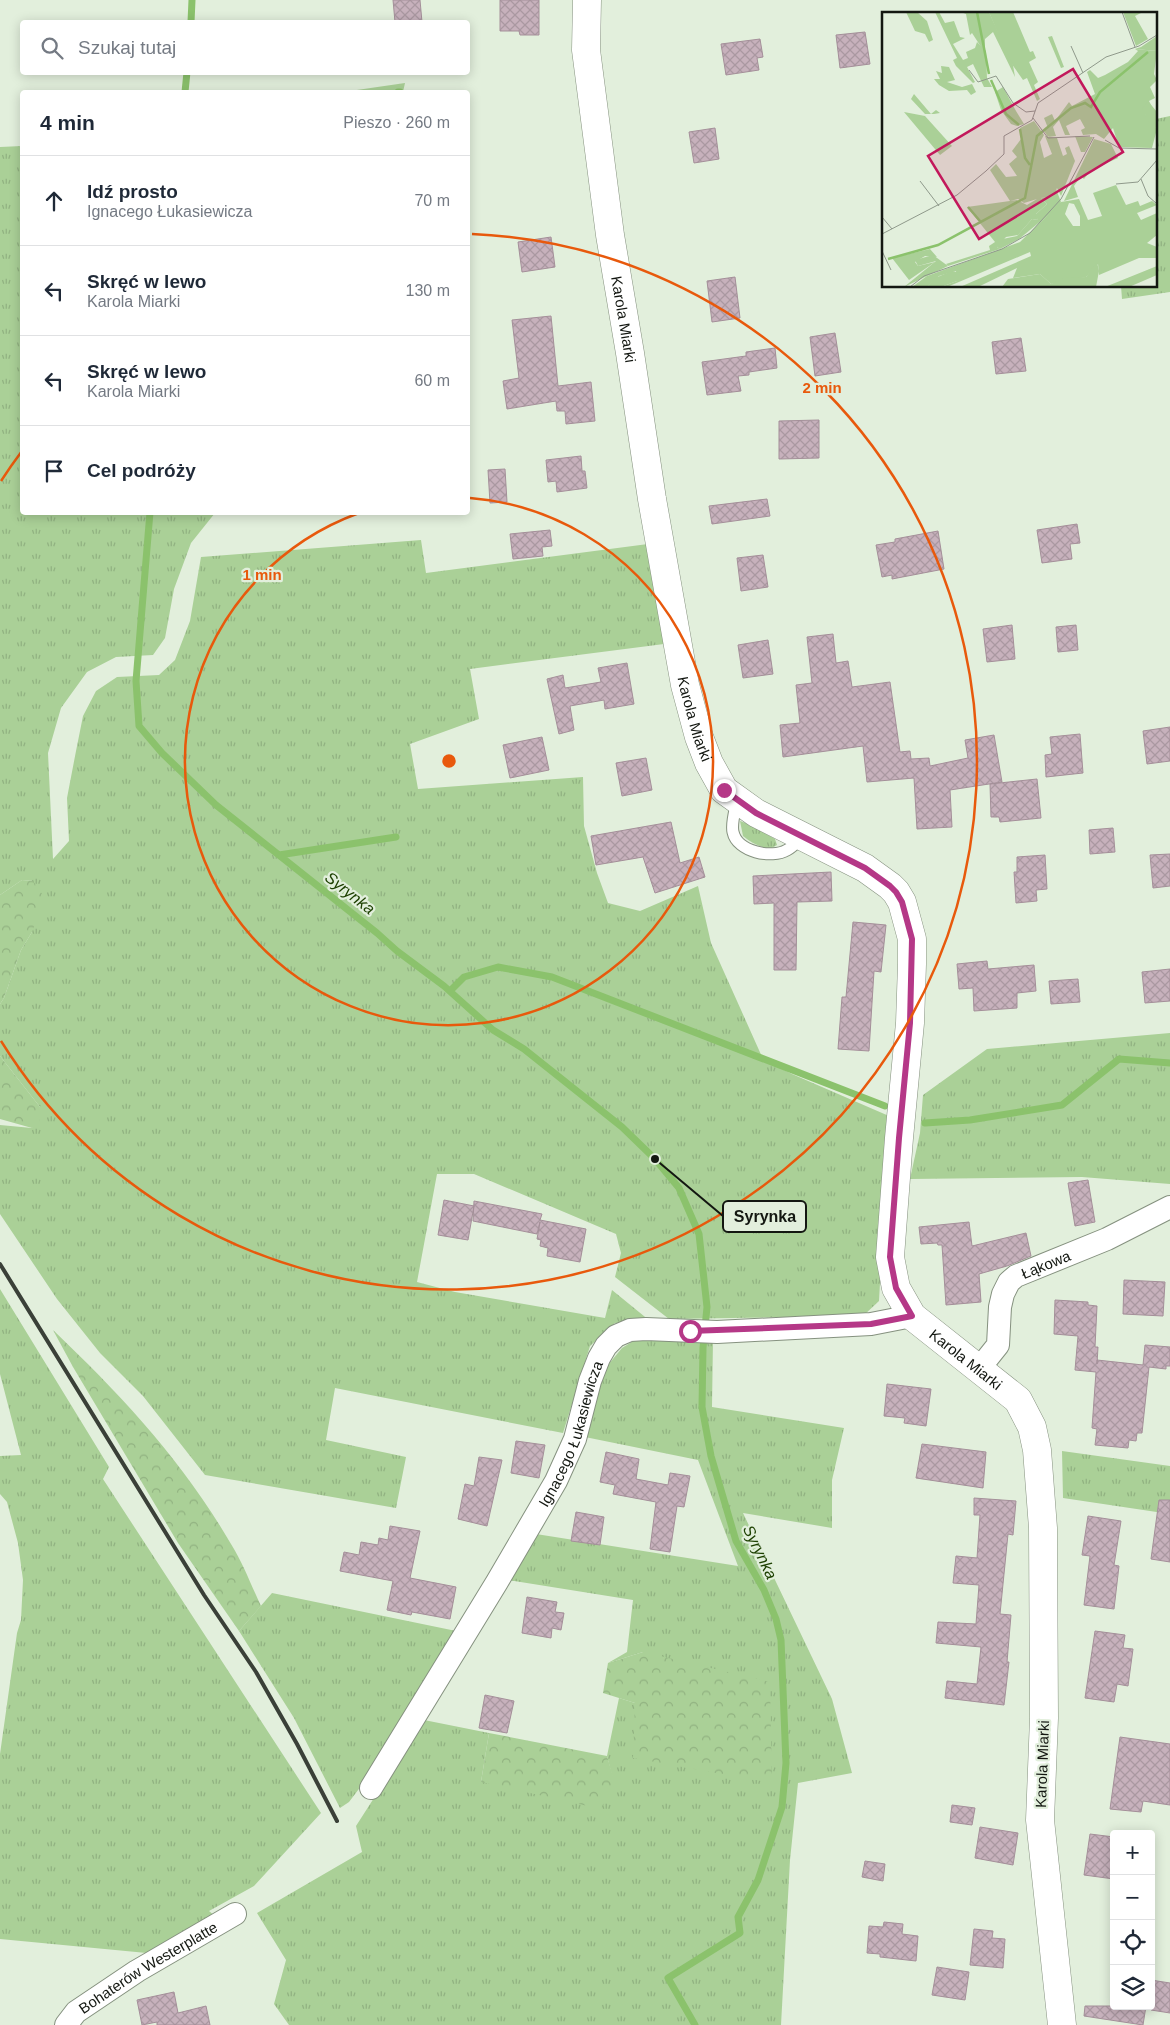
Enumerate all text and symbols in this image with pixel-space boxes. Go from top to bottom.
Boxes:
inset map [882,12,1158,288]
search box [20,20,470,75]
icon: search [38,34,66,62]
text: Szukaj tutaj [78,37,176,58]
text: 4 min [40,111,95,134]
text: Pieszo · 260 m [343,114,450,131]
text: Idź prosto [87,181,178,202]
icon: ahead [40,187,68,215]
text: 70 m [414,192,450,209]
text: Ignacego Łukasiewicza [87,203,252,220]
text: Skręć w lewo [87,271,206,292]
street label: Karola Miarki [609,275,640,364]
icon: left [40,277,68,305]
text: 130 m [406,282,450,299]
text: Karola Miarki [87,293,180,310]
text: Skręć w lewo [87,361,206,382]
icon: left [40,367,68,395]
text: 60 m [414,372,450,389]
text: 2 min [802,379,842,396]
text: Karola Miarki [87,383,180,400]
icon: arrive [40,457,68,485]
text: Cel podróży [87,460,196,481]
text: 1 min [242,566,282,583]
street label: Karola Miarki [675,675,716,764]
centre of rings [440,752,458,770]
route end [713,779,736,802]
water label: Syrynka [322,869,378,918]
callout: Syrynka [723,1201,806,1232]
text: Syrynka [734,1208,796,1225]
street label: Łąkowa [1018,1246,1073,1282]
route start [679,1320,702,1343]
street label: Karola Miarki [927,1325,1006,1393]
street label: Ignacego Łukasiewicza [535,1358,606,1509]
water label: Syrynka [740,1522,780,1582]
street label: Karola Miarki [1032,1720,1052,1808]
map controls [1110,1830,1155,2010]
button: + [1110,1830,1155,1875]
button: − [1110,1875,1155,1920]
street label: Bohaterów Westerplatte [75,1918,220,2016]
button: locate [1110,1920,1155,1965]
button: layers [1110,1965,1155,2010]

